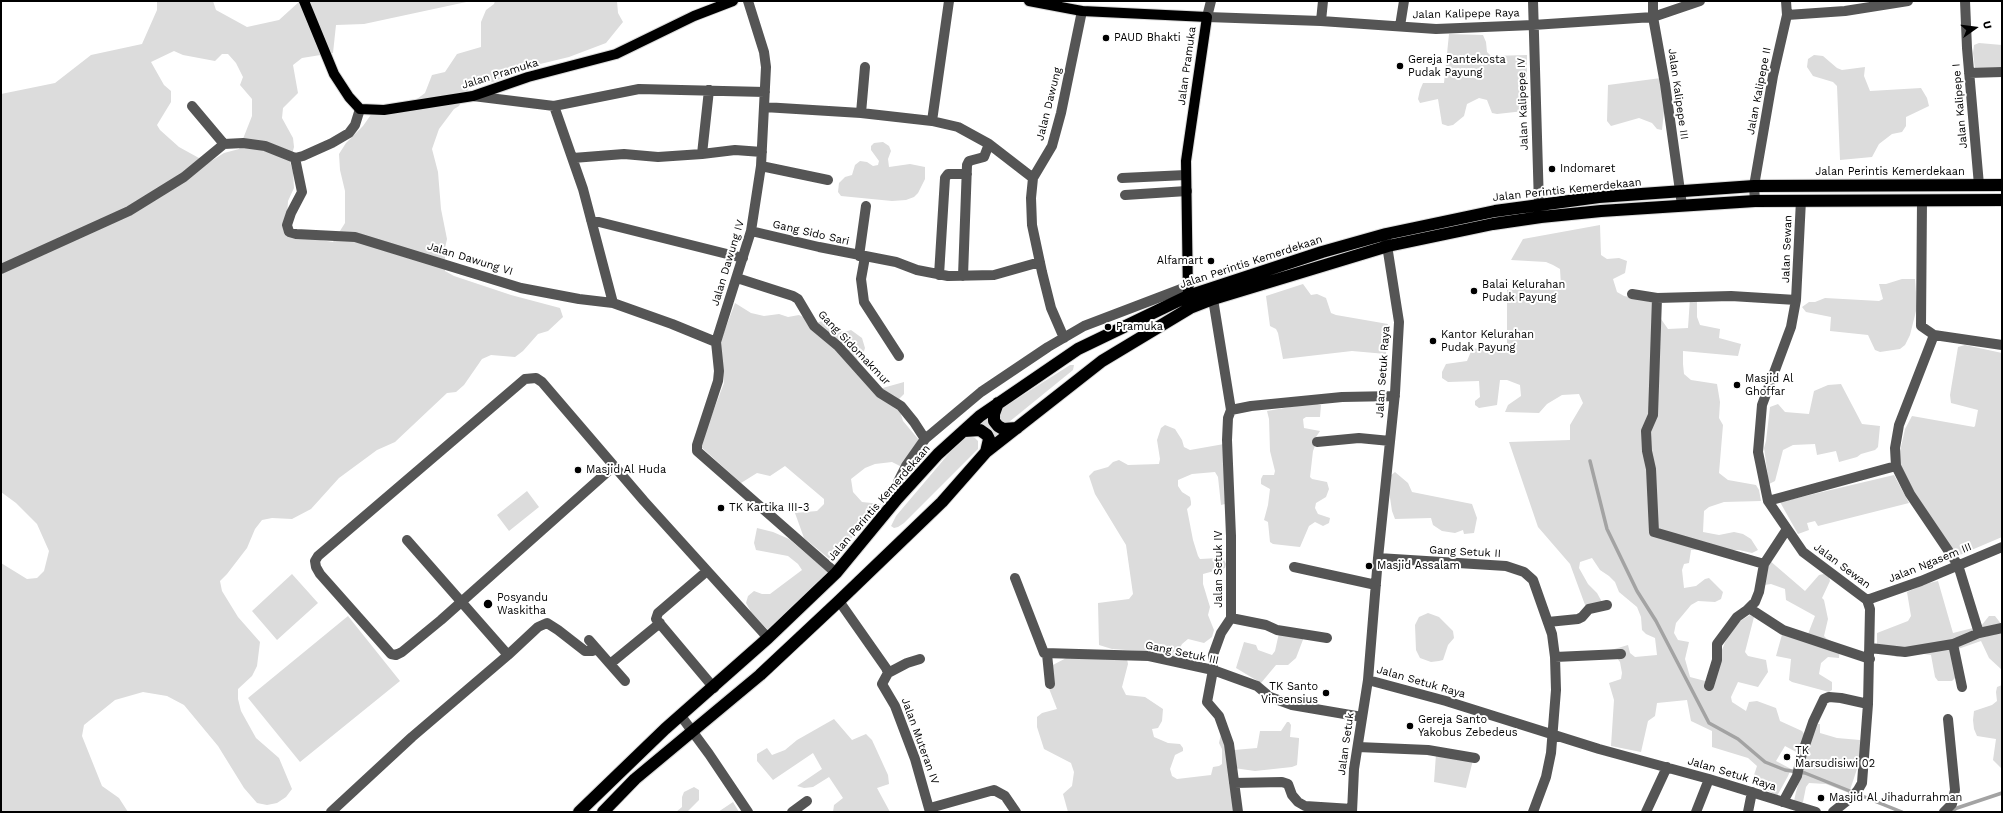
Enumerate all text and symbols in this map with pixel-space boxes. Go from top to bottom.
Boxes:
street label: Jalan Kalipepe Raya [1412,6,1520,22]
north arrow [1955,8,1995,48]
text: U [1980,20,1994,30]
street label: Jalan Pramuka [1175,26,1199,106]
place label: PAUD Bhakti [1114,31,1181,45]
marker: PAUD Bhakti [1101,33,1111,43]
street label: Jalan Kalipepe II [1744,46,1774,136]
street label: Jalan Kalipepe III [1665,48,1691,140]
place label: Gereja Pantekosta Pudak Payung [1408,53,1506,79]
street label: Jalan Pramuka [460,56,540,92]
street label: Jalan Kalipepe IV [1515,57,1531,151]
marker: Gereja Pantekosta Pudak Payung [1395,61,1405,71]
street label: Jalan Kalipepe I [1950,63,1970,149]
street label: Jalan Dawung [1034,66,1064,142]
place label: Indomaret [1560,162,1615,176]
marker: Indomaret [1547,164,1557,174]
street label: Jalan Perintis Kemerdekaan [1815,165,1965,179]
street label: Jalan Perintis Kemerdekaan [1492,176,1642,204]
street label: Jalan Sewan [1779,215,1795,283]
street label: Jalan Dawung IV [709,218,747,308]
street label: Gang Sido Sari [771,218,851,248]
street label: Jalan Perintis Kemerdekaan [1178,233,1324,291]
street label: Jalan Dawung VI [425,240,515,278]
place label: Alfamart [1157,254,1203,268]
marker: Alfamart [1206,256,1216,266]
place label: Balai Kelurahan Pudak Payung [1482,278,1565,304]
marker: Balai Kelurahan Pudak Payung [1469,286,1479,296]
street label: Gang Sidomakmur [815,308,893,388]
place label: Pramuka [1116,320,1163,334]
marker: Pramuka [1103,322,1113,332]
street label: Jalan Setuk Raya [1373,326,1393,418]
place label: Kantor Kelurahan Pudak Payung [1441,328,1534,354]
marker: Kantor Kelurahan Pudak Payung [1428,336,1438,346]
place label: Masjid Al Ghoffar [1745,372,1793,398]
marker: Masjid Al Ghoffar [1732,380,1742,390]
street label: Jalan Perintis Kemerdekaan [825,442,933,564]
place label: Masjid Al Huda [586,463,666,477]
marker: Masjid Al Huda [573,465,583,475]
place label: TK Kartika III-3 [729,501,809,515]
marker: TK Kartika III-3 [716,503,726,513]
street label: Jalan Setuk IV [1212,530,1226,608]
street label: Jalan Sewan [1811,540,1873,592]
street label: Jalan Ngasem III [1886,540,1974,586]
street label: Gang Setuk II [1429,544,1501,560]
place label: Masjid Assalam [1377,559,1460,573]
marker: Masjid Assalam [1364,561,1374,571]
place label: Posyandu Waskitha [497,591,548,617]
marker: Posyandu Waskitha [482,598,494,610]
street label: Gang Setuk III [1144,639,1220,667]
street label: Jalan Setuk Raya [1375,663,1467,701]
place label: TK Santo Vinsensius [1261,680,1318,706]
marker: TK Santo Vinsensius [1321,688,1331,698]
street label: Jalan Muteran IV [898,696,942,786]
street label: Jalan Setuk [1335,712,1357,776]
place label: Gereja Santo Yakobus Zebedeus [1418,713,1518,739]
marker: Gereja Santo Yakobus Zebedeus [1405,721,1415,731]
place label: TK Marsudisiwi 02 [1795,744,1875,770]
marker: TK Marsudisiwi 02 [1782,752,1792,762]
street label: Jalan Setuk Raya [1686,754,1778,794]
place label: Masjid Al Jihadurrahman [1829,791,1962,805]
marker: Masjid Al Jihadurrahman [1816,793,1826,803]

